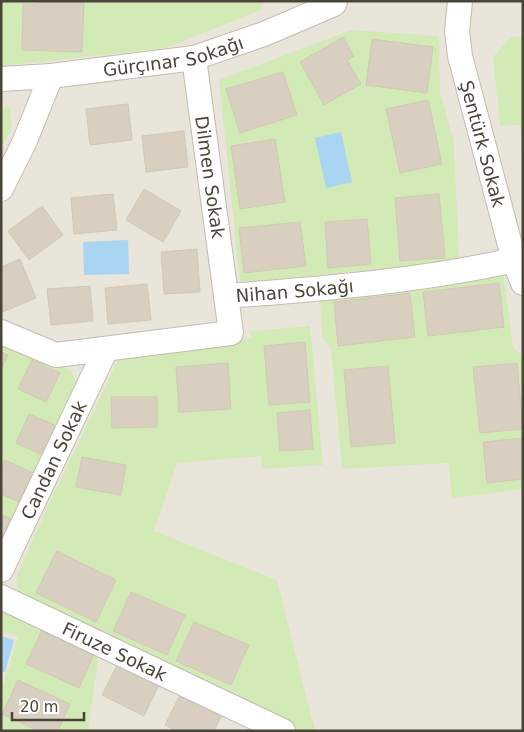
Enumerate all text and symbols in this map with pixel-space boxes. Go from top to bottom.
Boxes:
street label: Gürçınar Sokağı [102,31,246,80]
street label: Şentürk Sokak [456,78,510,210]
street label: Dilmen Sokak [191,114,229,240]
street label: Nihan Sokağı [235,275,355,306]
street label: Candan Sokak [16,397,91,522]
street label: Firuze Sokak [59,617,171,685]
scale bar [12,690,85,722]
text: 20 m [20,698,58,716]

